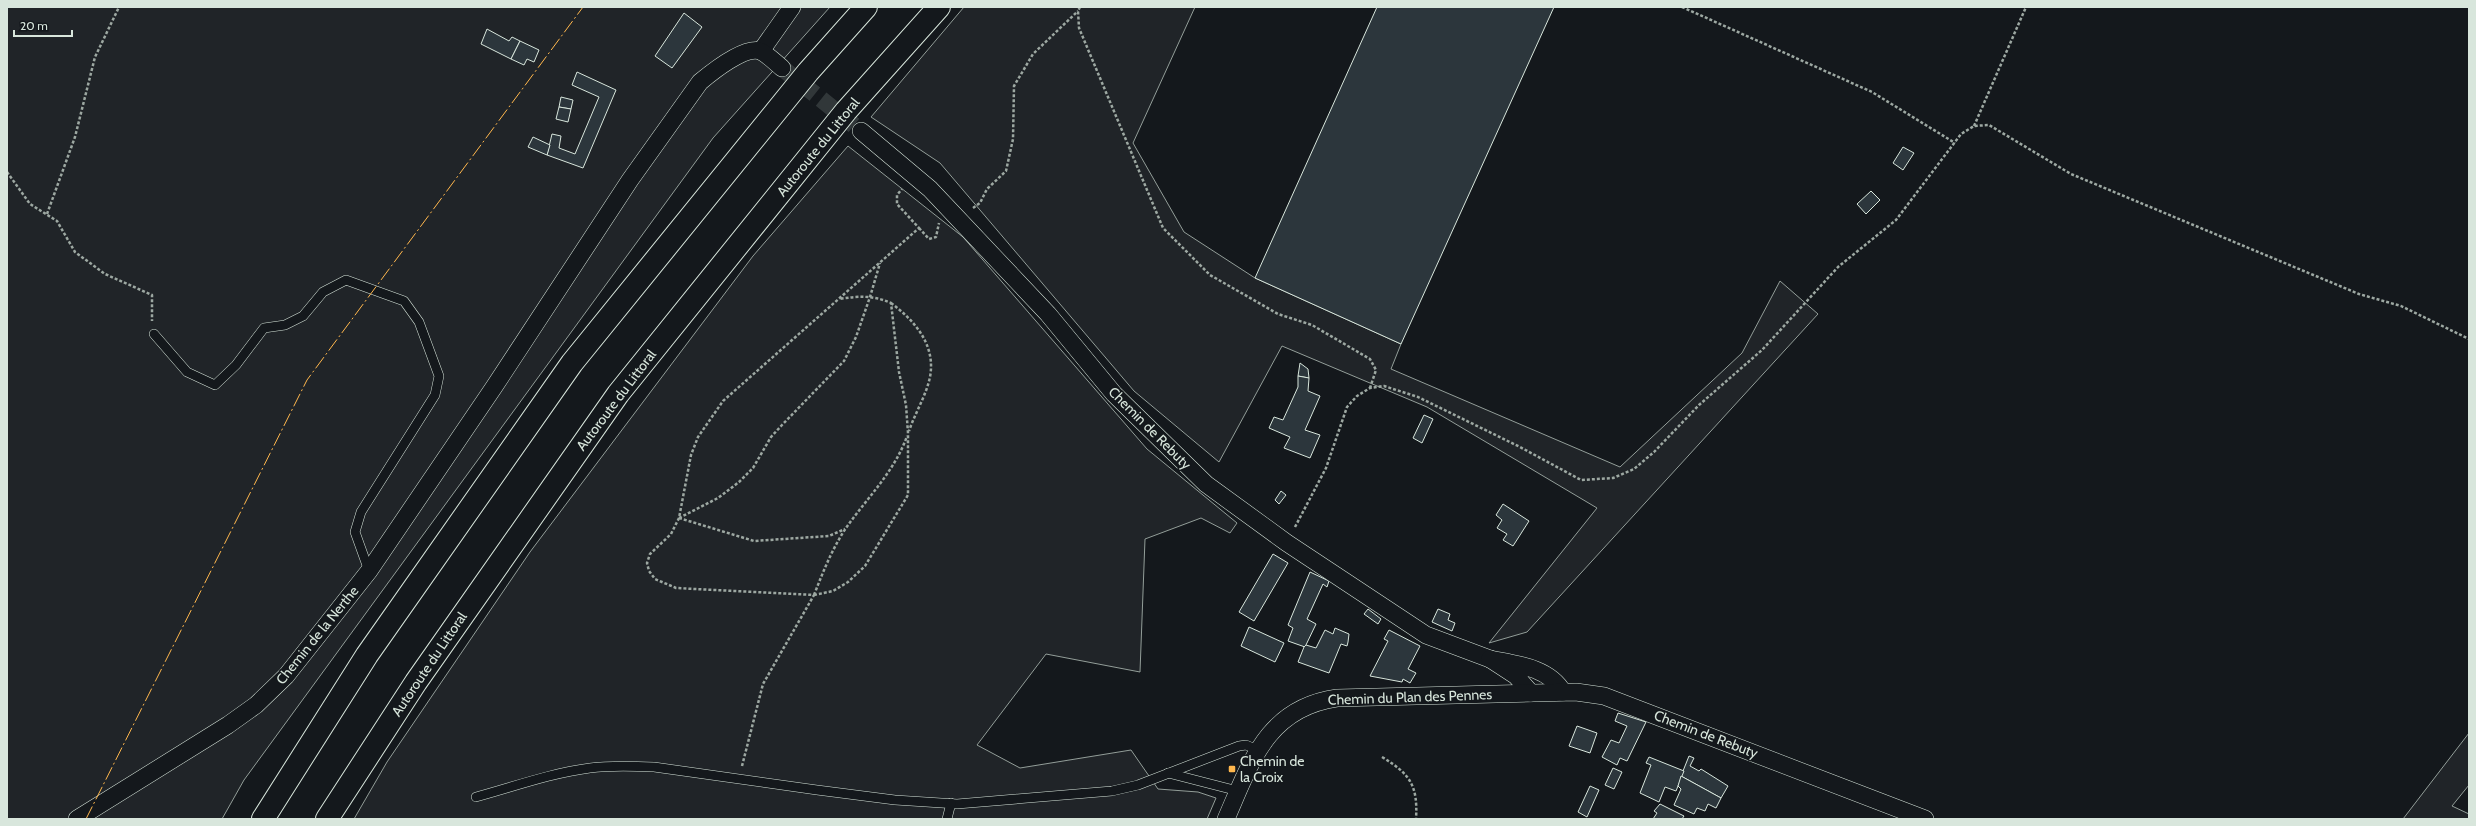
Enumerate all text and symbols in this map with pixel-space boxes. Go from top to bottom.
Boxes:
scale bar [14,12,72,38]
text: 20 m [20,18,48,33]
street label: Autoroute du Littoral [773,93,864,200]
street label: Autoroute du Littoral [572,345,660,454]
street label: Chemin de Rebuty [1105,383,1195,473]
street label: Chemin de la Nerthe [272,582,362,688]
street label: Autoroute du Littoral [387,608,471,720]
street label: Chemin du Plan des Pennes [1328,685,1493,709]
street label: Chemin de Rebuty [1651,706,1761,762]
place label: Chemin de la Croix [1240,752,1305,786]
marker: Chemin de la Croix [1227,764,1237,774]

